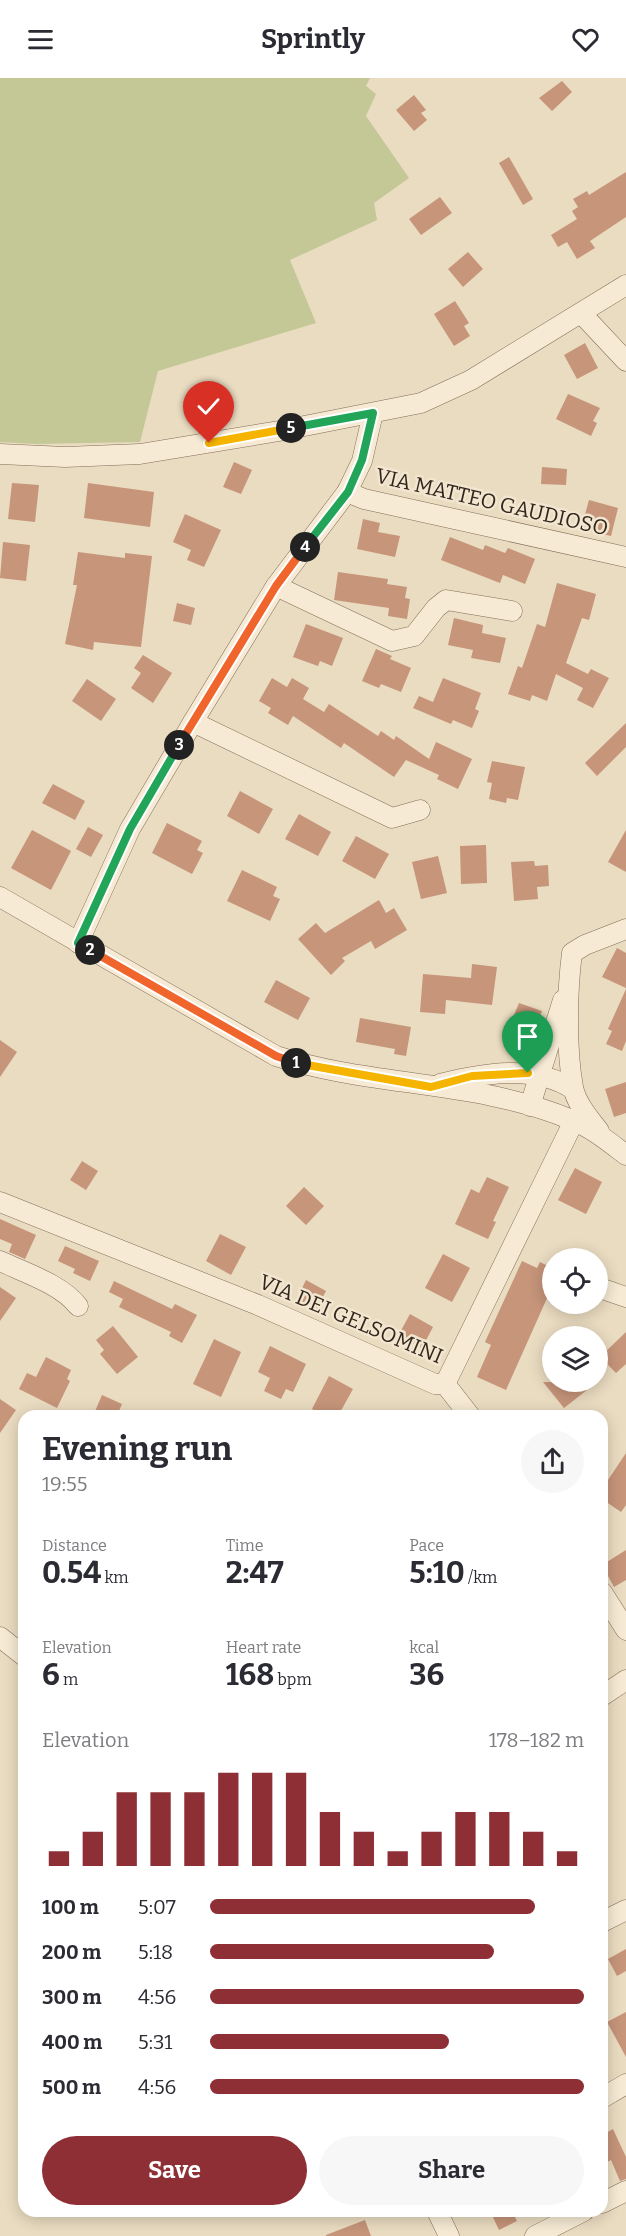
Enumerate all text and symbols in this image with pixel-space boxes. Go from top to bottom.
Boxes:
icon: menu [24,23,57,56]
text: Sprintly [261,23,365,55]
icon: heart [569,23,602,56]
pin [183,381,234,443]
icon: check [192,390,225,423]
pin: 5 [276,413,306,443]
text: 5 [287,418,295,437]
street label: VIA MATTEO GAUDIOSO [373,463,611,541]
pin: 4 [290,532,320,562]
text: 4 [300,537,310,556]
pin: 3 [164,730,194,760]
text: 3 [174,735,184,754]
pin: 2 [75,935,105,965]
text: 2 [85,940,95,959]
pin [502,1011,553,1073]
icon: arrive [511,1020,544,1053]
pin: 1 [281,1048,311,1078]
text: 1 [293,1053,299,1072]
map controls [542,1248,608,1392]
button: locate [542,1248,608,1314]
street label: VIA DEI GELSOMINI [255,1268,447,1370]
button: layers [542,1326,608,1392]
text: Evening run [42,1429,232,1469]
button: share [521,1430,584,1493]
text: 19:55 [42,1472,87,1496]
text: Distance [42,1536,107,1555]
text: Time [226,1536,263,1555]
text: Pace [409,1536,444,1555]
text: 0.54 [42,1555,101,1591]
text: 2:47 [226,1555,284,1591]
text: 5:10 [409,1555,465,1591]
text: km [101,1568,129,1587]
text: /km [465,1568,497,1587]
text: Elevation [42,1638,112,1657]
text: Heart rate [226,1638,301,1657]
text: kcal [409,1638,439,1657]
text: 6 [42,1657,60,1693]
text: 168 [226,1657,274,1693]
text: 36 [409,1657,444,1693]
text: m [60,1670,78,1689]
text: bpm [274,1670,312,1689]
text: Elevation [42,1728,129,1752]
text: 178–182 m [489,1728,584,1752]
text: 100 m [42,1895,99,1919]
text: 5:07 [138,1895,176,1919]
text: 200 m [42,1940,101,1964]
text: 5:18 [138,1940,173,1964]
text: 300 m [42,1985,102,2009]
text: 4:56 [138,1985,176,2009]
text: 400 m [42,2030,102,2054]
text: 5:31 [138,2030,172,2054]
text: 500 m [42,2075,101,2099]
text: 4:56 [138,2075,176,2099]
button: Save [42,2136,307,2205]
button: Share [319,2136,584,2205]

